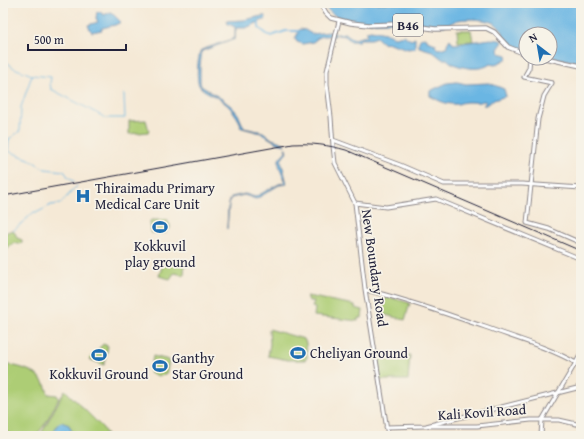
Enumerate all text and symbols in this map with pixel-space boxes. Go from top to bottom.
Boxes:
road number: B46 [393,14,423,36]
scale bar [28,26,126,52]
north arrow [518,26,558,66]
text: N [526,28,541,46]
text: 500 m [34,31,64,48]
place label: Thiraimadu Primary Medical Care Unit [95,178,215,214]
hospital icon: Thiraimadu Primary Medical Care Unit [74,187,92,205]
street label: New Boundary Road [357,208,393,329]
sports icon: Kokkuvil play ground [151,218,169,236]
place label: Kokkuvil play ground [125,236,196,272]
place label: Cheliyan Ground [310,343,409,363]
sports icon: Cheliyan Ground [289,344,307,362]
sports icon: Kokkuvil Ground [90,346,108,364]
place label: Ganthy Star Ground [172,348,244,384]
sports icon: Ganthy Star Ground [151,357,169,375]
place label: Kokkuvil Ground [50,364,149,384]
street label: Kali Kovil Road [437,399,527,425]

